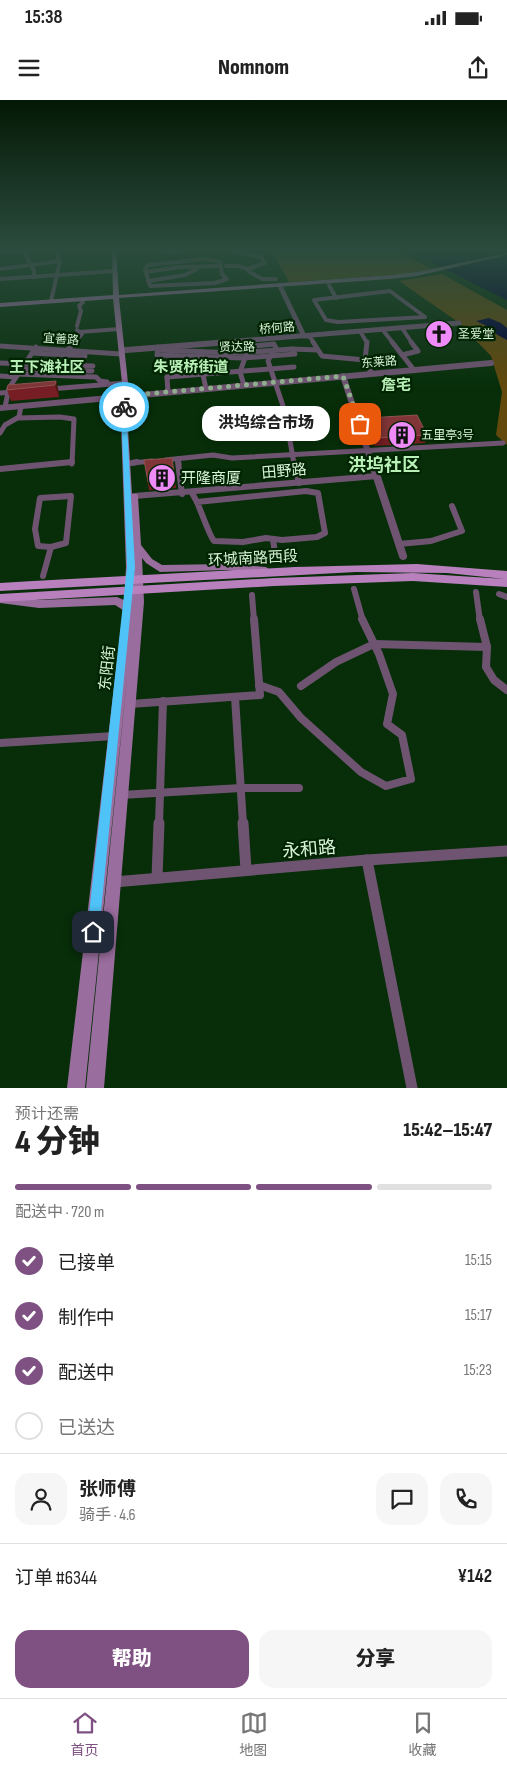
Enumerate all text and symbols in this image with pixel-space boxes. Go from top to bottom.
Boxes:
text: 15:38 [25,6,63,29]
icon: menu [15,54,43,82]
text: Nomnom [218,54,289,81]
icon: share [464,54,492,82]
street label: 桥何路 [258,319,296,338]
church icon: 圣爱堂 [424,319,454,349]
place label: 圣爱堂 [458,327,494,342]
street label: 宜善路 [42,331,79,348]
street label: 贤达路 [219,340,255,355]
street label: 东莱路 [360,353,398,372]
district label: 王下滩社区 [9,358,85,377]
district label: 朱贤桥街道 [153,358,229,377]
district label: 詹宅 [381,376,411,395]
courier [99,382,149,432]
icon: bike [110,393,138,421]
pin [339,403,381,445]
callout: 洪坞综合市场 [202,406,330,442]
icon: bag [346,410,374,438]
text: 洪坞综合市场 [218,414,314,433]
building icon: 五里亭3号 [387,420,417,450]
place label: 五里亭3号 [421,428,474,443]
district label: 洪坞社区 [348,455,420,476]
street label: 田野路 [261,460,307,483]
building icon: 开隆商厦 [147,463,177,493]
place label: 开隆商厦 [181,469,241,488]
street label: 环城南路西段 [208,547,298,570]
street label: 东阳街 [96,645,119,691]
street label: 永和路 [281,837,337,862]
pin [72,911,114,953]
icon: home [79,918,107,946]
text: 预计还需 [15,1105,79,1124]
text: 15:42–15:47 [403,1119,492,1142]
text: 4 分钟 [15,1123,100,1162]
text: 配送中 · 720 m [15,1203,104,1222]
icon: check [15,1247,43,1275]
text: 15:15 [465,1251,492,1270]
text: 已接单 [58,1252,115,1275]
icon: check [15,1302,43,1330]
text: 15:17 [465,1306,492,1325]
text: 制作中 [58,1307,115,1330]
icon: check [15,1357,43,1385]
text: 15:23 [464,1361,492,1380]
text: 配送中 [58,1362,115,1385]
text: 已送达 [58,1417,115,1440]
button: person [15,1473,67,1525]
button: chat [376,1473,428,1525]
button: phone [440,1473,492,1525]
text: 张师傅 [79,1478,136,1501]
text: 骑手 · 4.6 [79,1506,136,1525]
text: ¥142 [457,1565,492,1588]
text: 订单 #6344 [15,1567,97,1590]
button: 帮助 [15,1630,249,1688]
button: 分享 [259,1630,492,1688]
tab: 首页 [71,1709,99,1759]
tab: 地图 [240,1709,268,1759]
tab: 收藏 [409,1709,437,1759]

